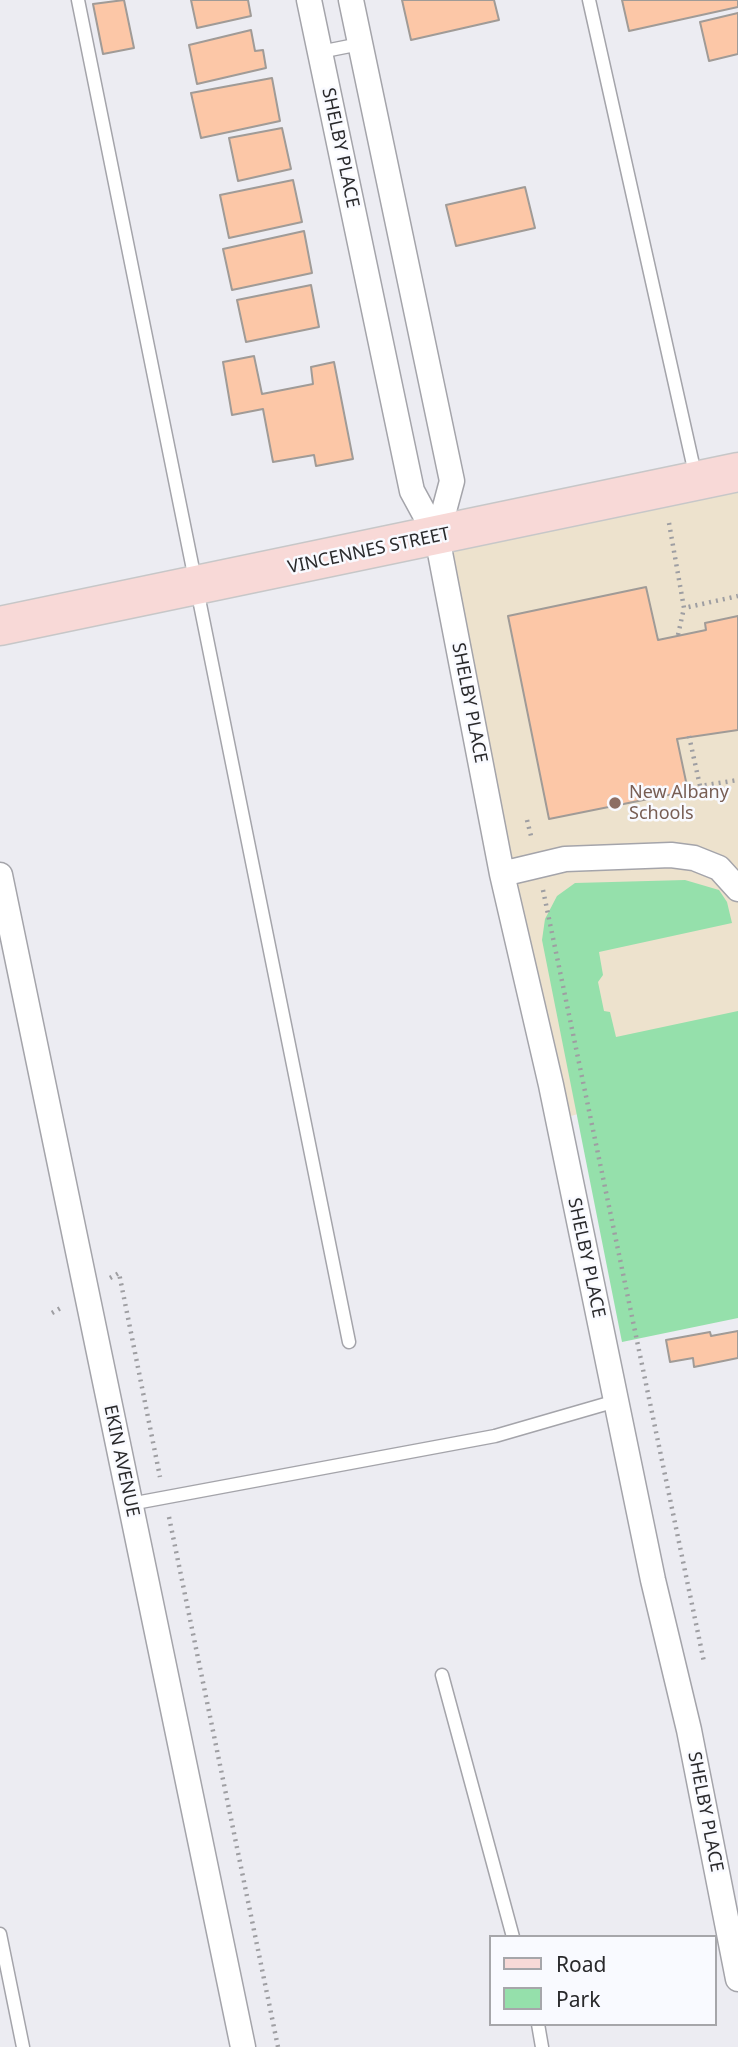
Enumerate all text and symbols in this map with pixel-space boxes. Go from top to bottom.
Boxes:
street label: SHELBY PLACE [317,86,363,210]
street label: VINCENNES STREET [286,523,452,579]
street label: SHELBY PLACE [447,641,491,765]
place label: New Albany Schools [629,782,729,824]
marker: New Albany Schools [607,795,623,811]
street label: SHELBY PLACE [563,1196,609,1320]
street label: EKIN AVENUE [99,1403,143,1519]
street label: SHELBY PLACE [683,1750,727,1874]
legend [490,1935,717,2026]
text: Road [556,1950,606,1978]
text: Park [556,1985,600,2013]

